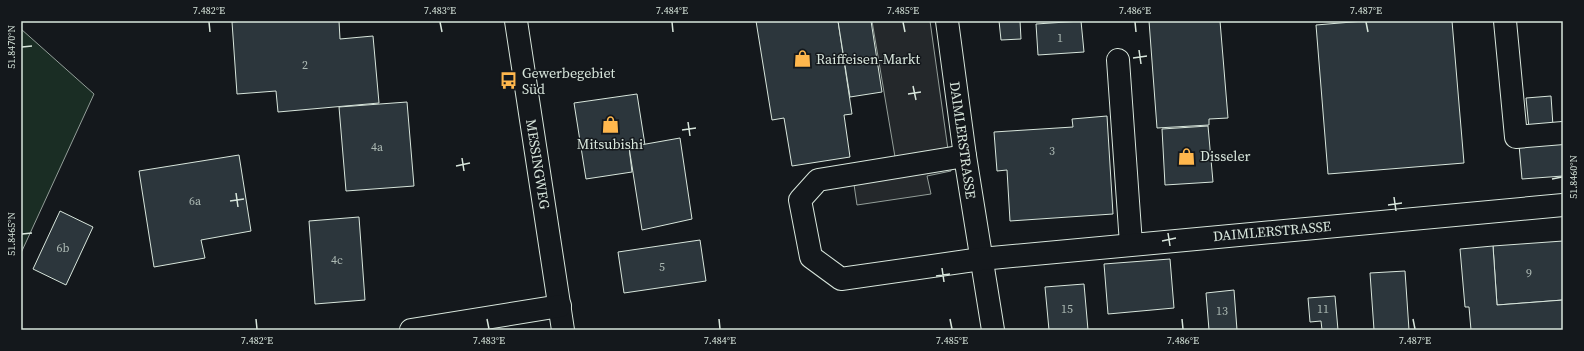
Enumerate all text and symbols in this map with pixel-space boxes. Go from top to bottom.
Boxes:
text: 7.482°E [193,4,225,17]
text: 7.483°E [424,4,456,17]
text: 7.484°E [656,4,688,17]
text: 7.485°E [887,4,919,17]
text: 7.486°E [1119,4,1151,17]
text: 7.487°E [1350,4,1382,17]
text: 51.8470°N [5,25,18,69]
house number: 1 [1057,30,1063,46]
shop icon: Raiffeisen-Markt [793,49,813,69]
place label: Raiffeisen-Markt [816,49,920,69]
house number: 2 [302,57,308,73]
place label: Gewerbegebiet Süd [522,63,616,99]
bus stop icon: Gewerbegebiet Süd [499,71,519,91]
street label: DAIMLERSTRASSE [945,80,981,200]
shop icon: Mitsubishi [600,114,620,134]
street label: MESSINGWEG [521,118,555,211]
place label: Mitsubishi [577,134,643,154]
house number: 4a [371,139,384,155]
house number: 3 [1049,143,1055,159]
shop icon: Disseler [1177,146,1197,166]
place label: Disseler [1200,146,1251,166]
text: 51.8460°N [1567,155,1580,199]
house number: 6a [189,193,202,209]
text: 51.8465°N [5,212,18,256]
street label: DAIMLERSTRASSE [1212,216,1332,246]
house number: 6b [57,240,70,256]
house number: 4c [331,252,343,268]
house number: 5 [659,259,665,275]
house number: 9 [1526,265,1532,281]
house number: 15 [1061,301,1073,317]
house number: 11 [1317,301,1329,317]
house number: 13 [1216,303,1228,319]
text: 7.482°E [241,334,273,347]
text: 7.483°E [473,334,505,347]
text: 7.484°E [704,334,736,347]
text: 7.485°E [936,334,968,347]
text: 7.486°E [1167,334,1199,347]
text: 7.487°E [1399,334,1431,347]

